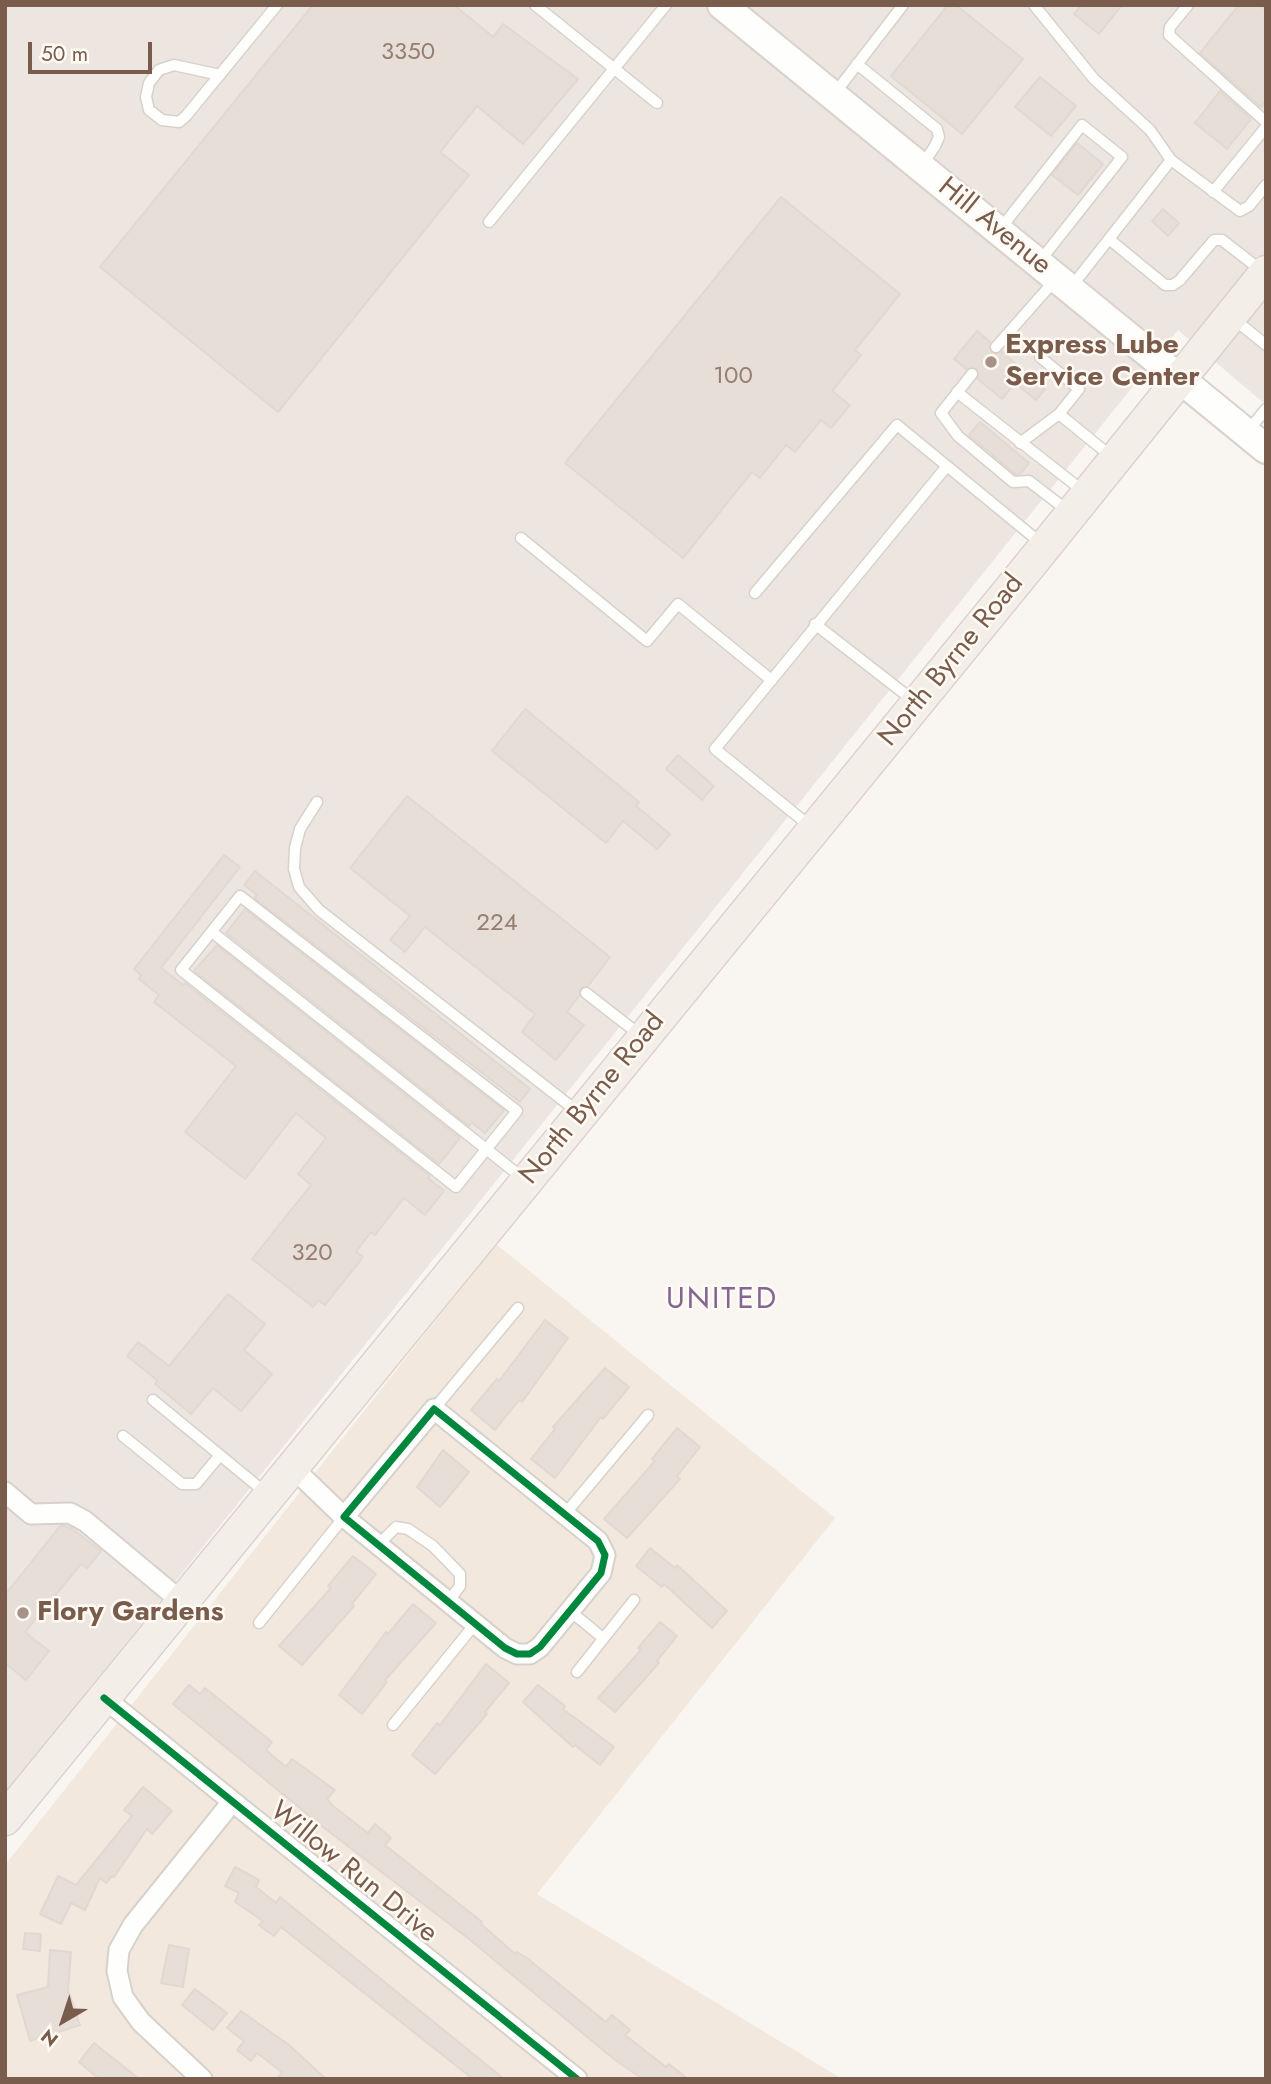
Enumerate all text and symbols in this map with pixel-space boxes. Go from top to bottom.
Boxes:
scale bar [32,28,156,72]
text: 50 m [41,39,88,69]
house number: 3350 [381,39,435,67]
street label: Hill Avenue [931,171,1057,283]
place label: Express Lube Service Center [1005,329,1200,395]
marker: Express Lube Service Center [983,354,999,370]
house number: 100 [713,363,753,391]
street label: North Byrne Road [872,568,1032,754]
house number: 224 [476,910,518,938]
street label: North Byrne Road [513,1006,673,1192]
house number: 320 [291,1240,333,1268]
district label: UNITED [667,1283,777,1319]
place label: Flory Gardens [37,1596,223,1630]
marker: Flory Gardens [15,1605,31,1621]
street label: Willow Run Drive [262,1795,444,1951]
north arrow [28,1986,98,2056]
text: N [35,2022,64,2053]

